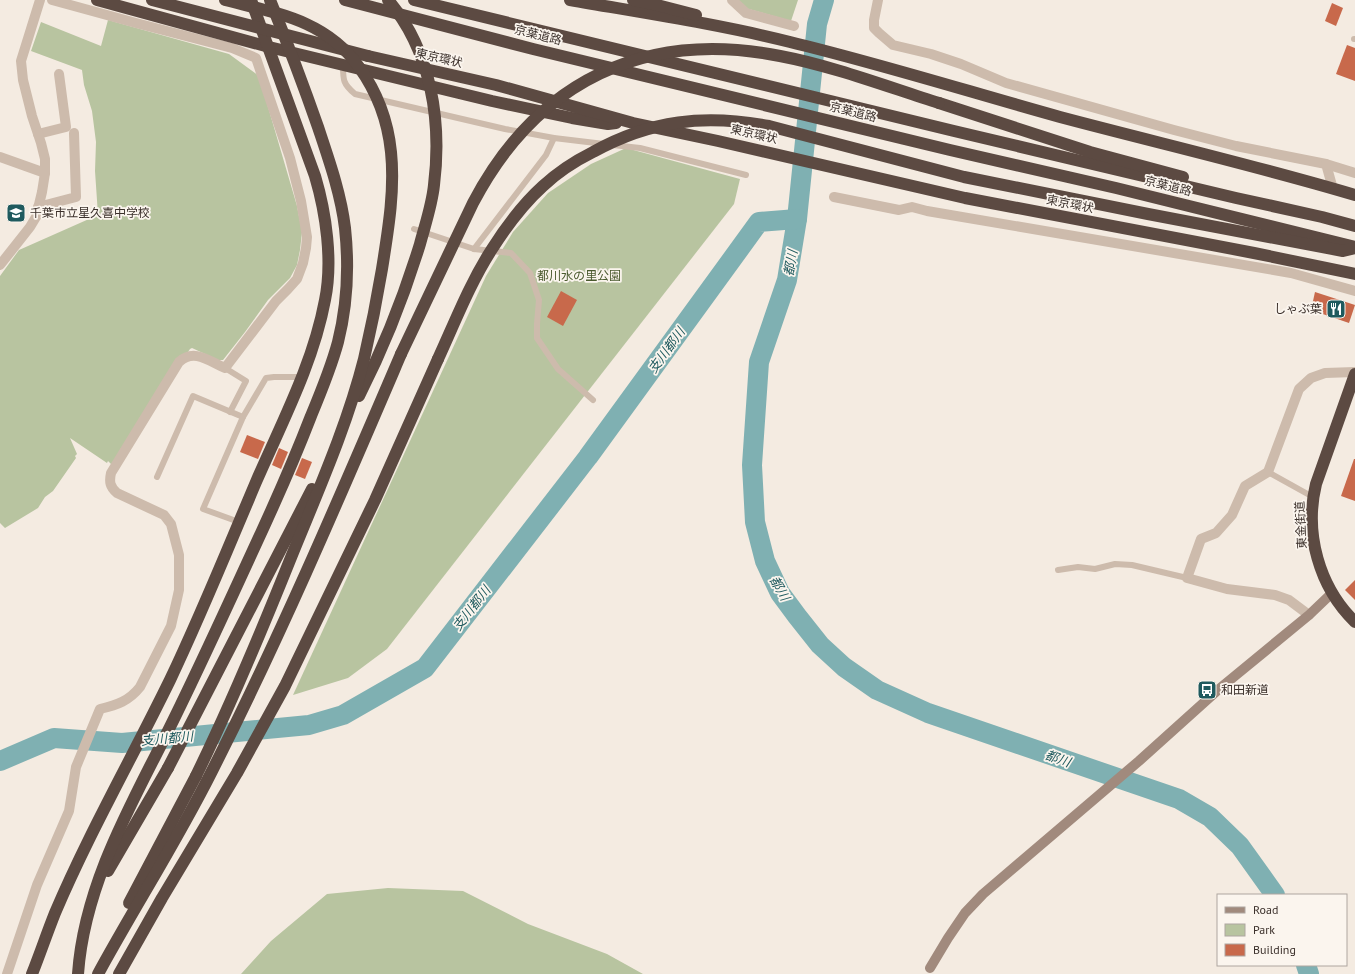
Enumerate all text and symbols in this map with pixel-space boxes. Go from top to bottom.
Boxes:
street label: 京葉道路 [513,21,563,48]
street label: 東京環状 [414,45,464,70]
street label: 京葉道路 [828,98,878,125]
street label: 東京環状 [729,121,779,146]
street label: 京葉道路 [1143,172,1193,199]
street label: 東京環状 [1045,192,1095,215]
school or university icon: 千葉市立星久喜中学校 [5,202,27,224]
place label: 千葉市立星久喜中学校 [30,205,150,220]
water label: 都川 [780,247,801,277]
park label: 都川水の里公園 [537,268,621,283]
restaurant icon: しゃぶ葉 [1325,298,1347,320]
place label: しゃぶ葉 [1274,301,1322,316]
water label: 支川都川 [644,323,690,376]
street label: 東金街道 [1292,501,1309,549]
water label: 都川 [766,573,794,605]
water label: 支川都川 [449,581,495,634]
bus stop icon: 和田新道 [1196,679,1218,701]
place label: 和田新道 [1221,682,1269,697]
water label: 支川都川 [140,728,196,749]
water label: 都川 [1043,746,1075,771]
legend [1217,894,1347,966]
text: Road [1253,902,1278,917]
text: Park [1253,922,1275,937]
text: Building [1253,942,1296,957]

